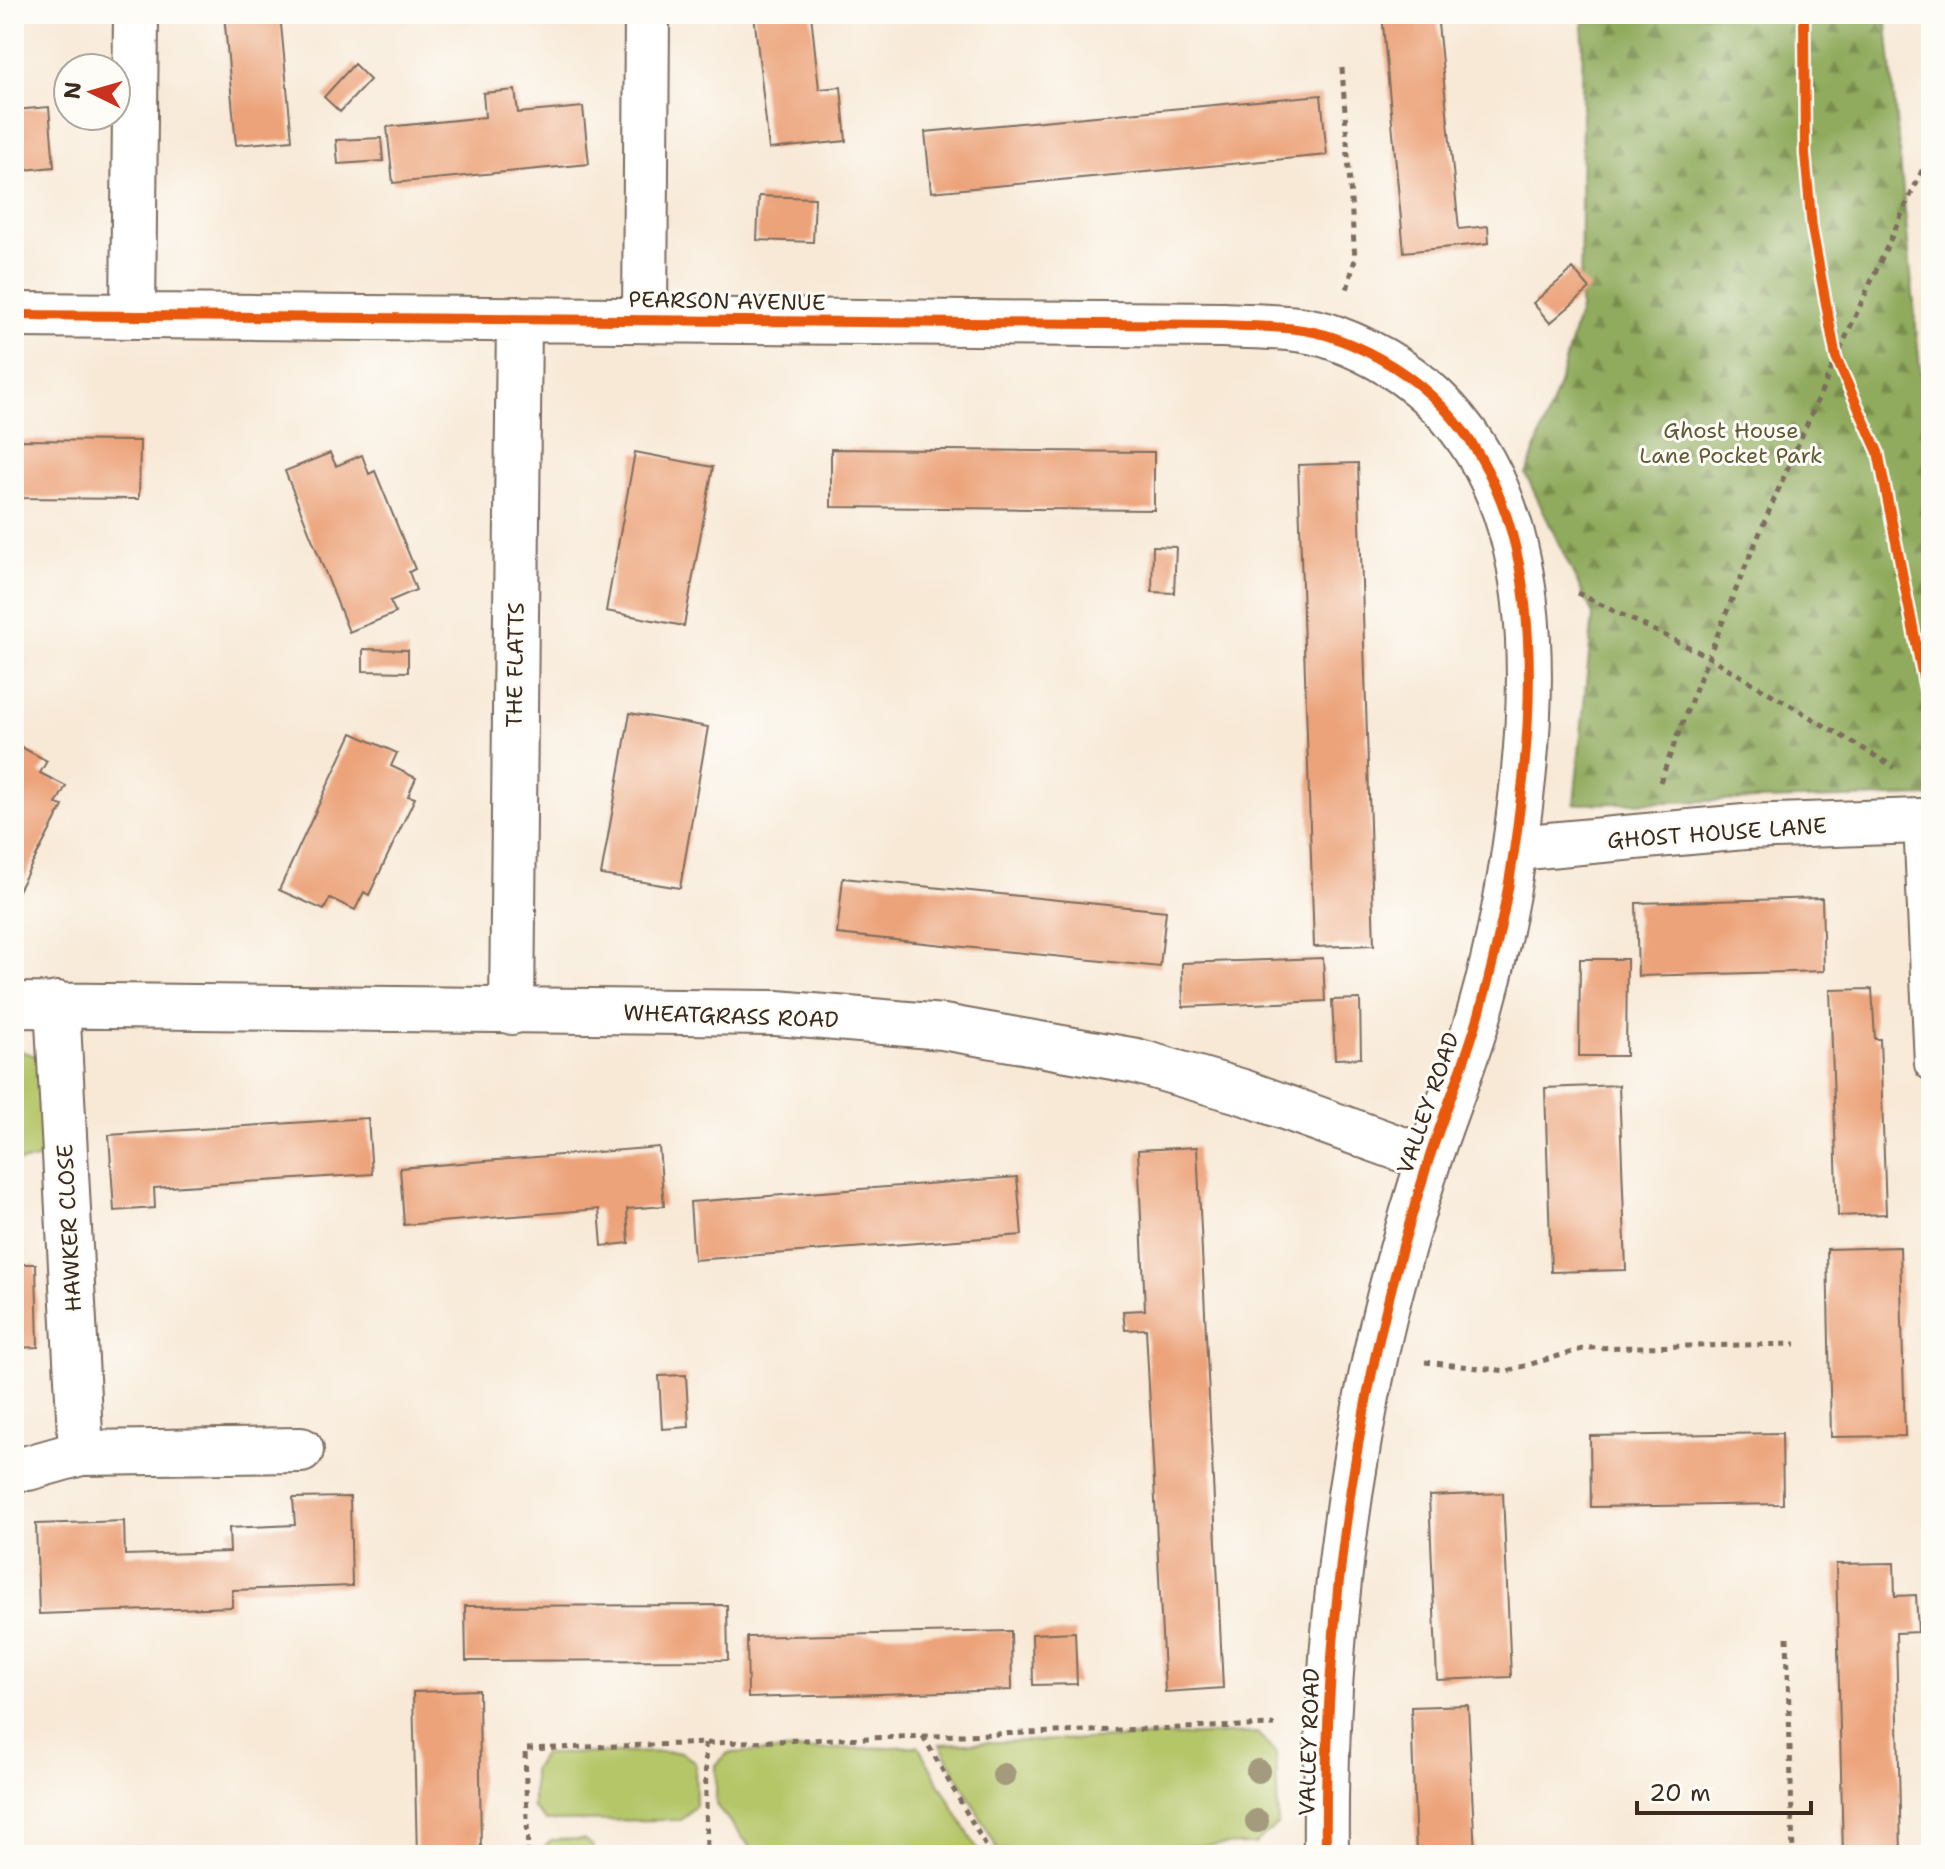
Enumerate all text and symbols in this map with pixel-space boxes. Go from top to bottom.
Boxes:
north arrow [52,52,132,132]
text: N [57,80,88,100]
street label: PEARSON AVENUE [628,285,826,317]
park label: Ghost House Lane Pocket Park [1639,416,1823,470]
street label: THE FLATTS [499,602,531,728]
street label: GHOST HOUSE LANE [1606,811,1828,855]
street label: WHEATGRASS ROAD [623,998,839,1034]
street label: VALLEY ROAD [1390,1028,1466,1178]
street label: HAWKER CLOSE [50,1143,88,1313]
street label: VALLEY ROAD [1292,1668,1326,1816]
scale bar [1637,1765,1811,1815]
text: 20 m [1649,1777,1711,1809]

